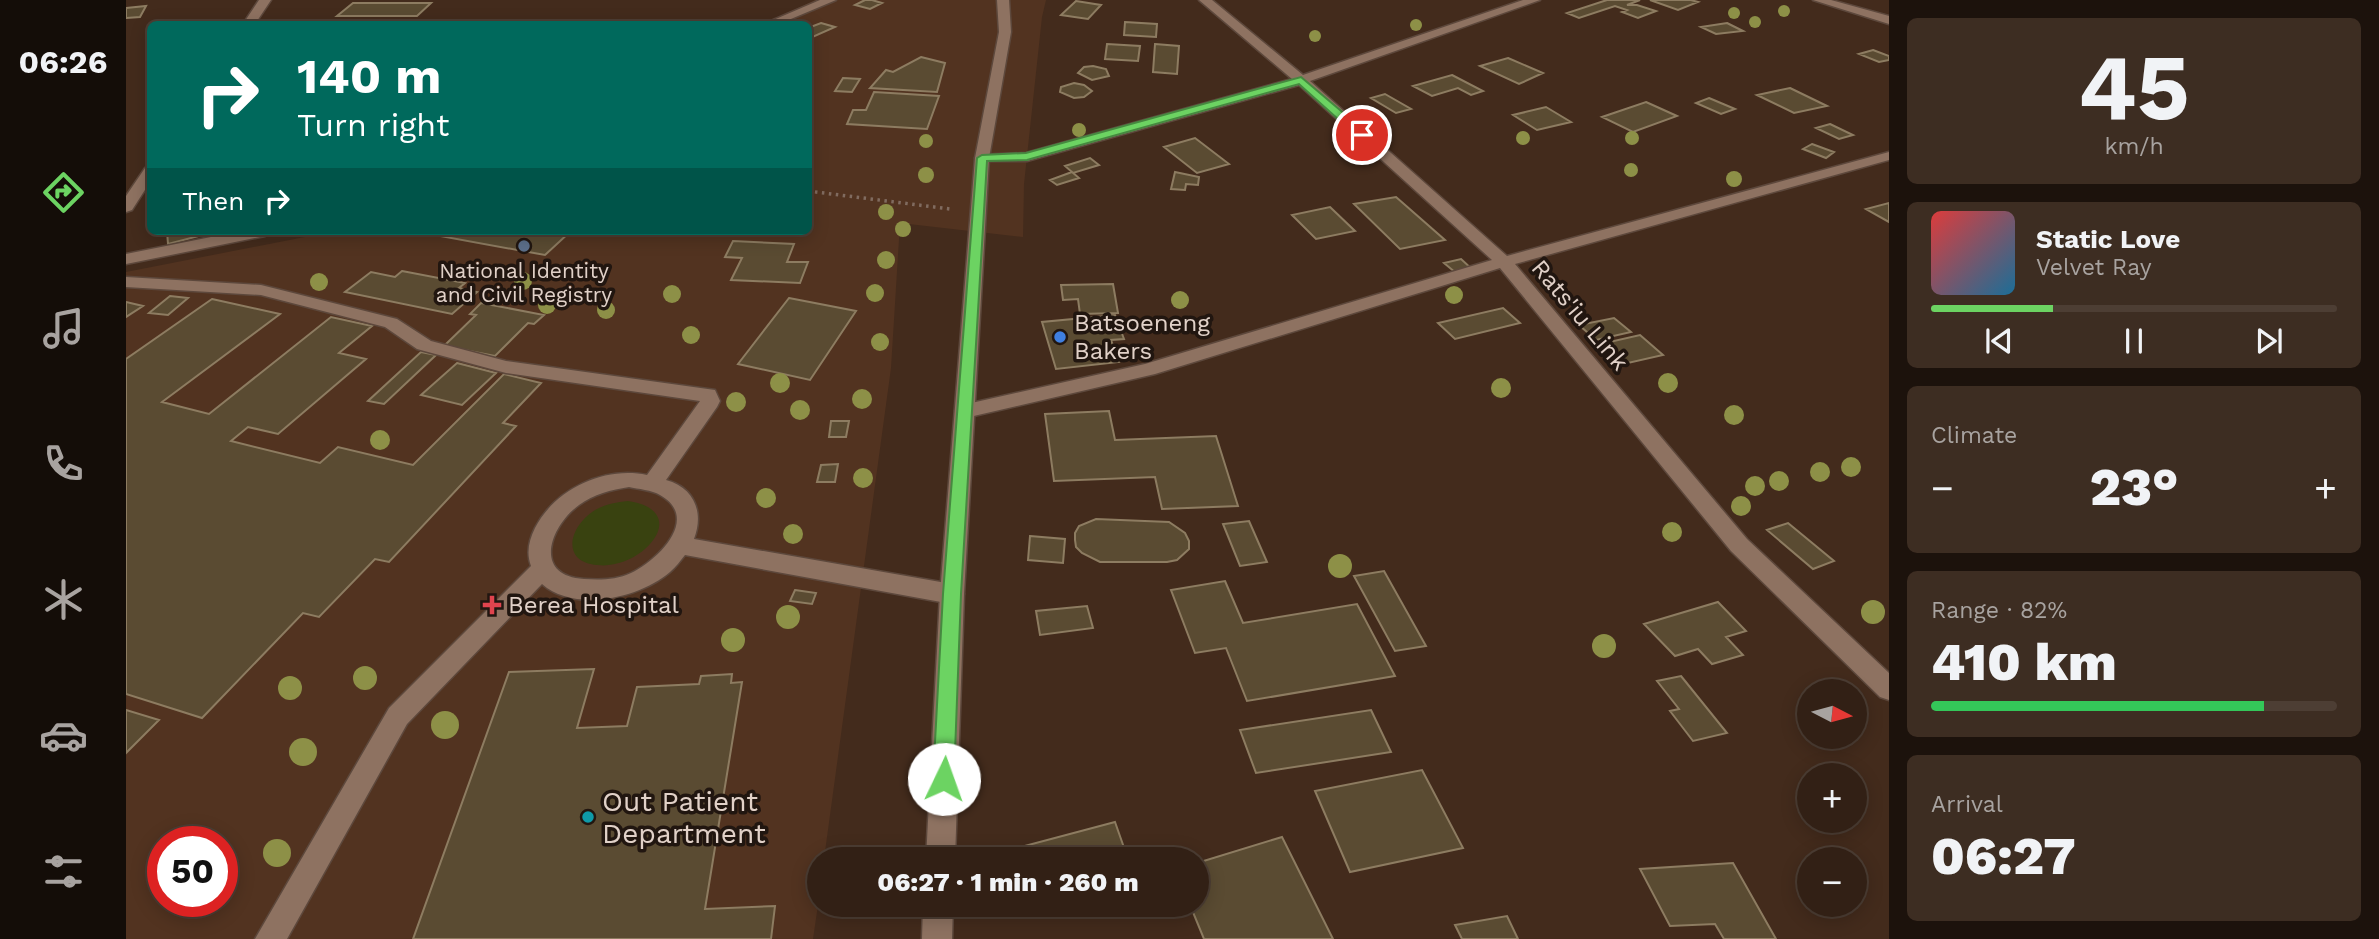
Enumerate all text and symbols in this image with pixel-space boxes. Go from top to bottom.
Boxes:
text: 45 [2078,34,2190,141]
text: 06:26 [19,43,107,81]
text: 140 m [297,47,441,105]
icon: right [182,49,273,140]
pin [1332,105,1392,165]
text: Turn right [297,106,449,144]
icon: arrive [1343,116,1381,154]
text: km/h [2104,133,2164,160]
icon: directions [39,168,88,217]
icon: right [258,182,296,220]
text: Then [182,186,244,216]
text: Static Love [2036,224,2180,254]
marker: National Identity and Civil Registry [516,238,532,254]
street label: Rats'iu Link [1526,254,1635,376]
text: Velvet Ray [2036,254,2152,281]
place label: National Identity and Civil Registry [436,258,612,307]
icon: music [39,304,88,353]
place label: Batsoeneng Bakers [1074,309,1210,365]
icon: previous [1980,322,2018,360]
icon: pause [2115,322,2153,360]
icon: next [2250,322,2288,360]
marker: Batsoeneng Bakers [1052,329,1068,345]
text: Climate [1931,422,2017,449]
icon: phone [39,439,88,488]
text: 23° [2090,457,2178,518]
text: − [1931,466,1954,510]
text: + [2314,466,2337,510]
icon: climate [39,575,88,624]
place label: Berea Hospital [508,591,680,619]
marker: Berea Hospital [482,595,502,615]
text: Range · 82% [1931,597,2067,624]
text: 410 km [1931,632,2117,693]
north arrow [1797,679,1867,749]
map controls [1797,679,1867,917]
icon: car [39,711,88,760]
position arrow [907,742,981,816]
button: + [1797,763,1867,833]
place label: Out Patient Department [602,785,766,850]
text: Arrival [1931,791,2003,818]
marker: Out Patient Department [580,809,596,825]
speed limit sign: 50 [147,826,238,917]
text: 06:27 [1931,826,2076,887]
icon: filters [39,847,88,896]
button: − [1797,847,1867,917]
text: 06:27 · 1 min · 260 m [877,867,1139,897]

